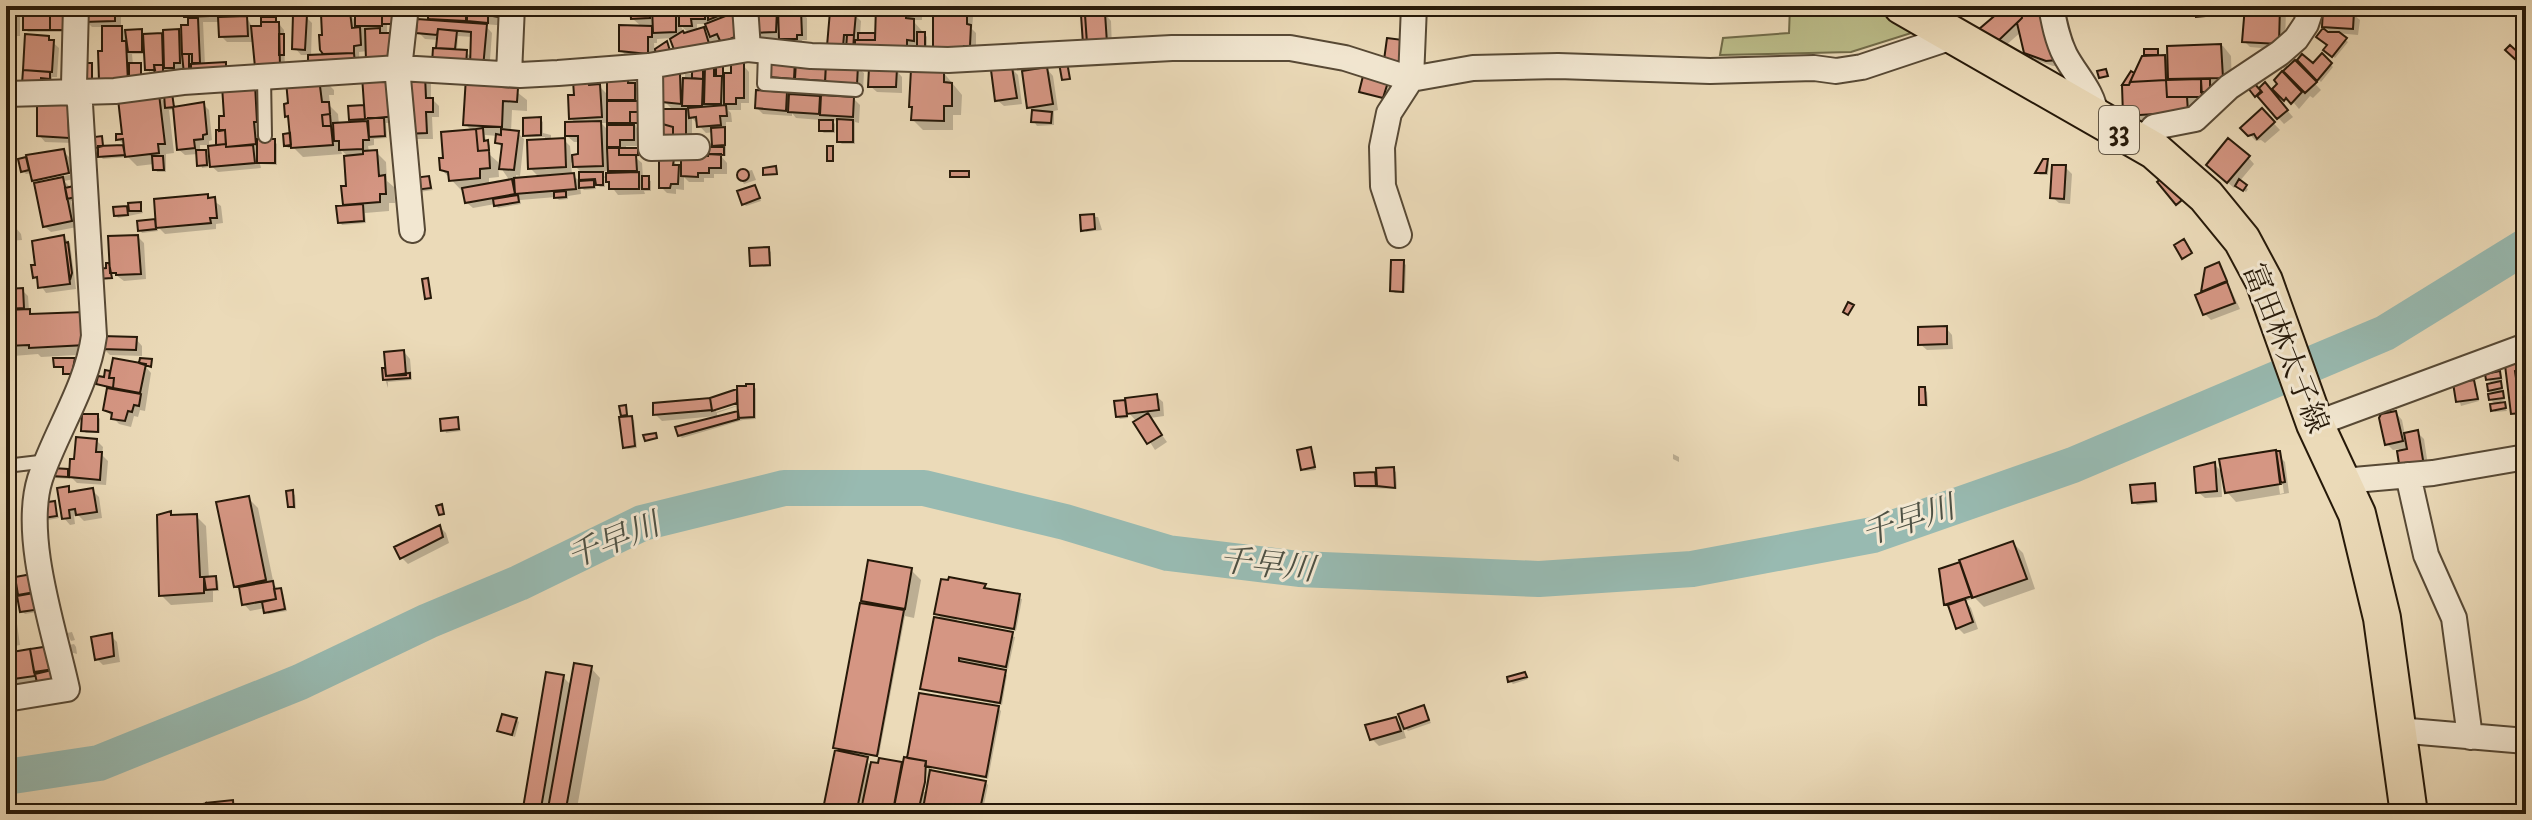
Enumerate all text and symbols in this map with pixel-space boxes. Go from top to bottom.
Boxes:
road number: 33 [2099,106,2139,154]
street label: 富田林太子線 [2234,258,2335,439]
water label: 千早川 [1857,487,1963,556]
water label: 千早川 [562,504,669,578]
water label: 千早川 [1217,541,1320,591]

